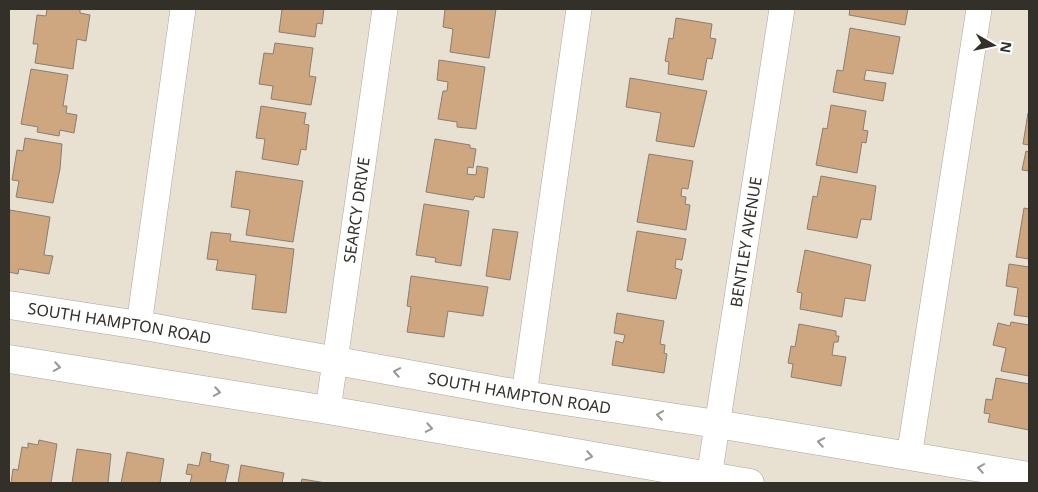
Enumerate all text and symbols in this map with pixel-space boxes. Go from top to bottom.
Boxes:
north arrow [968,20,1018,70]
text: N [996,40,1017,54]
street label: SEARCY DRIVE [338,156,375,264]
street label: BENTLEY AVENUE [725,175,767,309]
street label: SOUTH HAMPTON ROAD [26,297,213,349]
one-way arrow [53,361,61,371]
one-way arrow [392,367,401,377]
street label: SOUTH HAMPTON ROAD [426,367,613,419]
one-way arrow [214,386,222,397]
one-way arrow [656,411,665,421]
one-way arrow [425,422,434,432]
one-way arrow [816,437,825,447]
one-way arrow [585,450,594,460]
one-way arrow [977,464,986,474]

